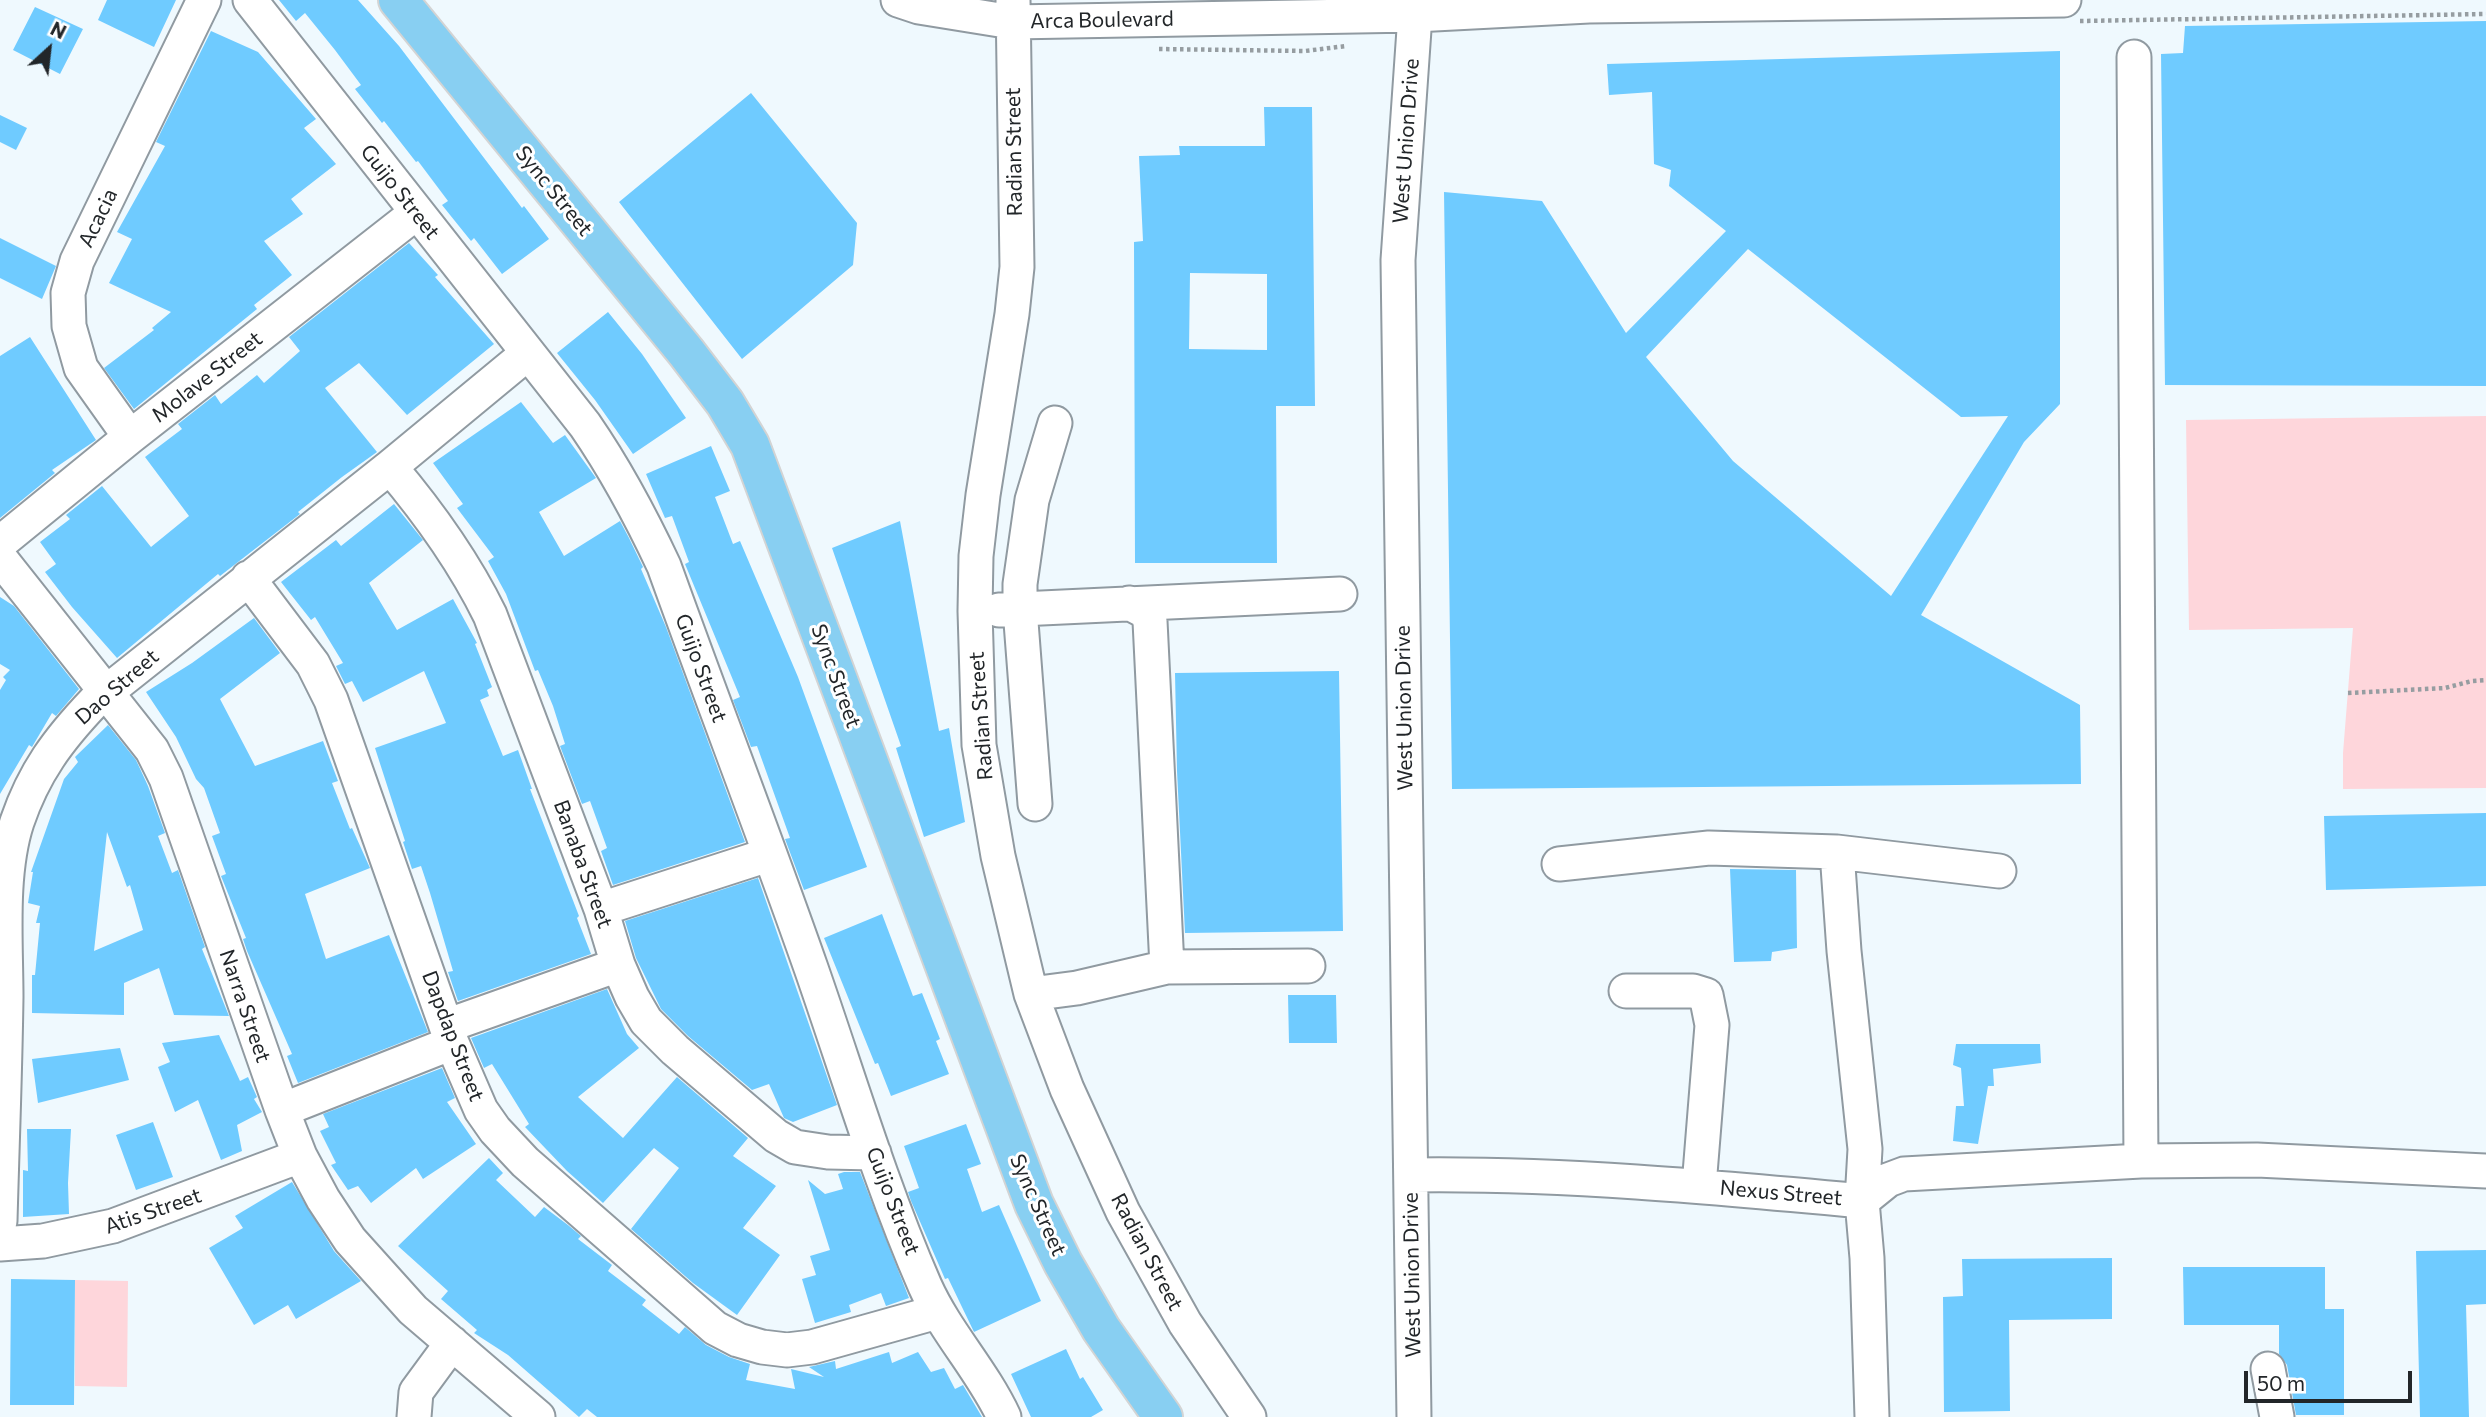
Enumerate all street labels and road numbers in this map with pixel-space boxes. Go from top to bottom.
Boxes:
street label: Arca Boulevard [1030,6,1174,34]
street label: West Union Drive [1388,58,1424,224]
street label: Radian Street [1000,87,1028,217]
street label: Guijo Street [355,139,445,245]
street label: Sync Street [510,141,598,241]
street label: Acacia [73,185,123,251]
street label: Molave Street [147,326,267,428]
street label: Guijo Street [670,610,732,726]
street label: Sync Street [806,621,866,731]
street label: West Union Drive [1390,625,1418,791]
street label: Dao Street [70,644,164,730]
street label: Radian Street [964,651,998,781]
street label: Banaba Street [548,797,618,931]
street label: Narra Street [214,946,276,1066]
street label: Dapdap Street [417,967,489,1105]
street label: Guijo Street [861,1143,925,1259]
street label: Sync Street [1004,1150,1072,1260]
street label: Nexus Street [1719,1175,1843,1211]
street label: Atis Street [101,1183,205,1239]
street label: Radian Street [1106,1189,1188,1315]
street label: West Union Drive [1398,1192,1426,1358]

